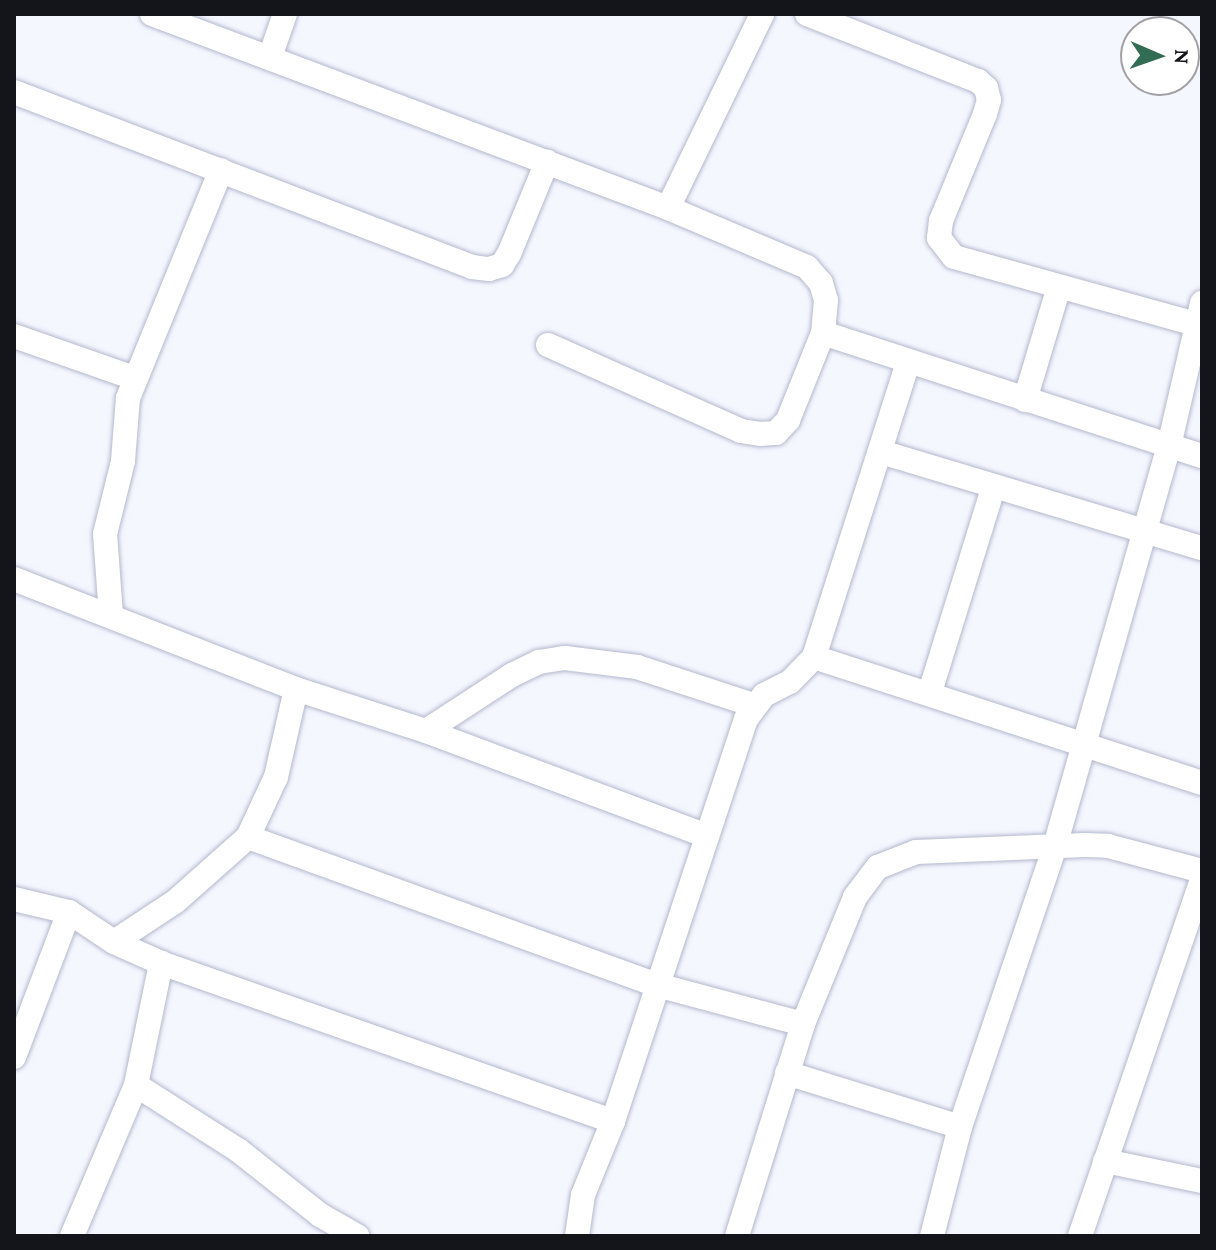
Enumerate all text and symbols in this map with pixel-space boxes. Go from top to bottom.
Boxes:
north arrow [1120,16,1200,96]
text: N [1170,49,1195,65]

